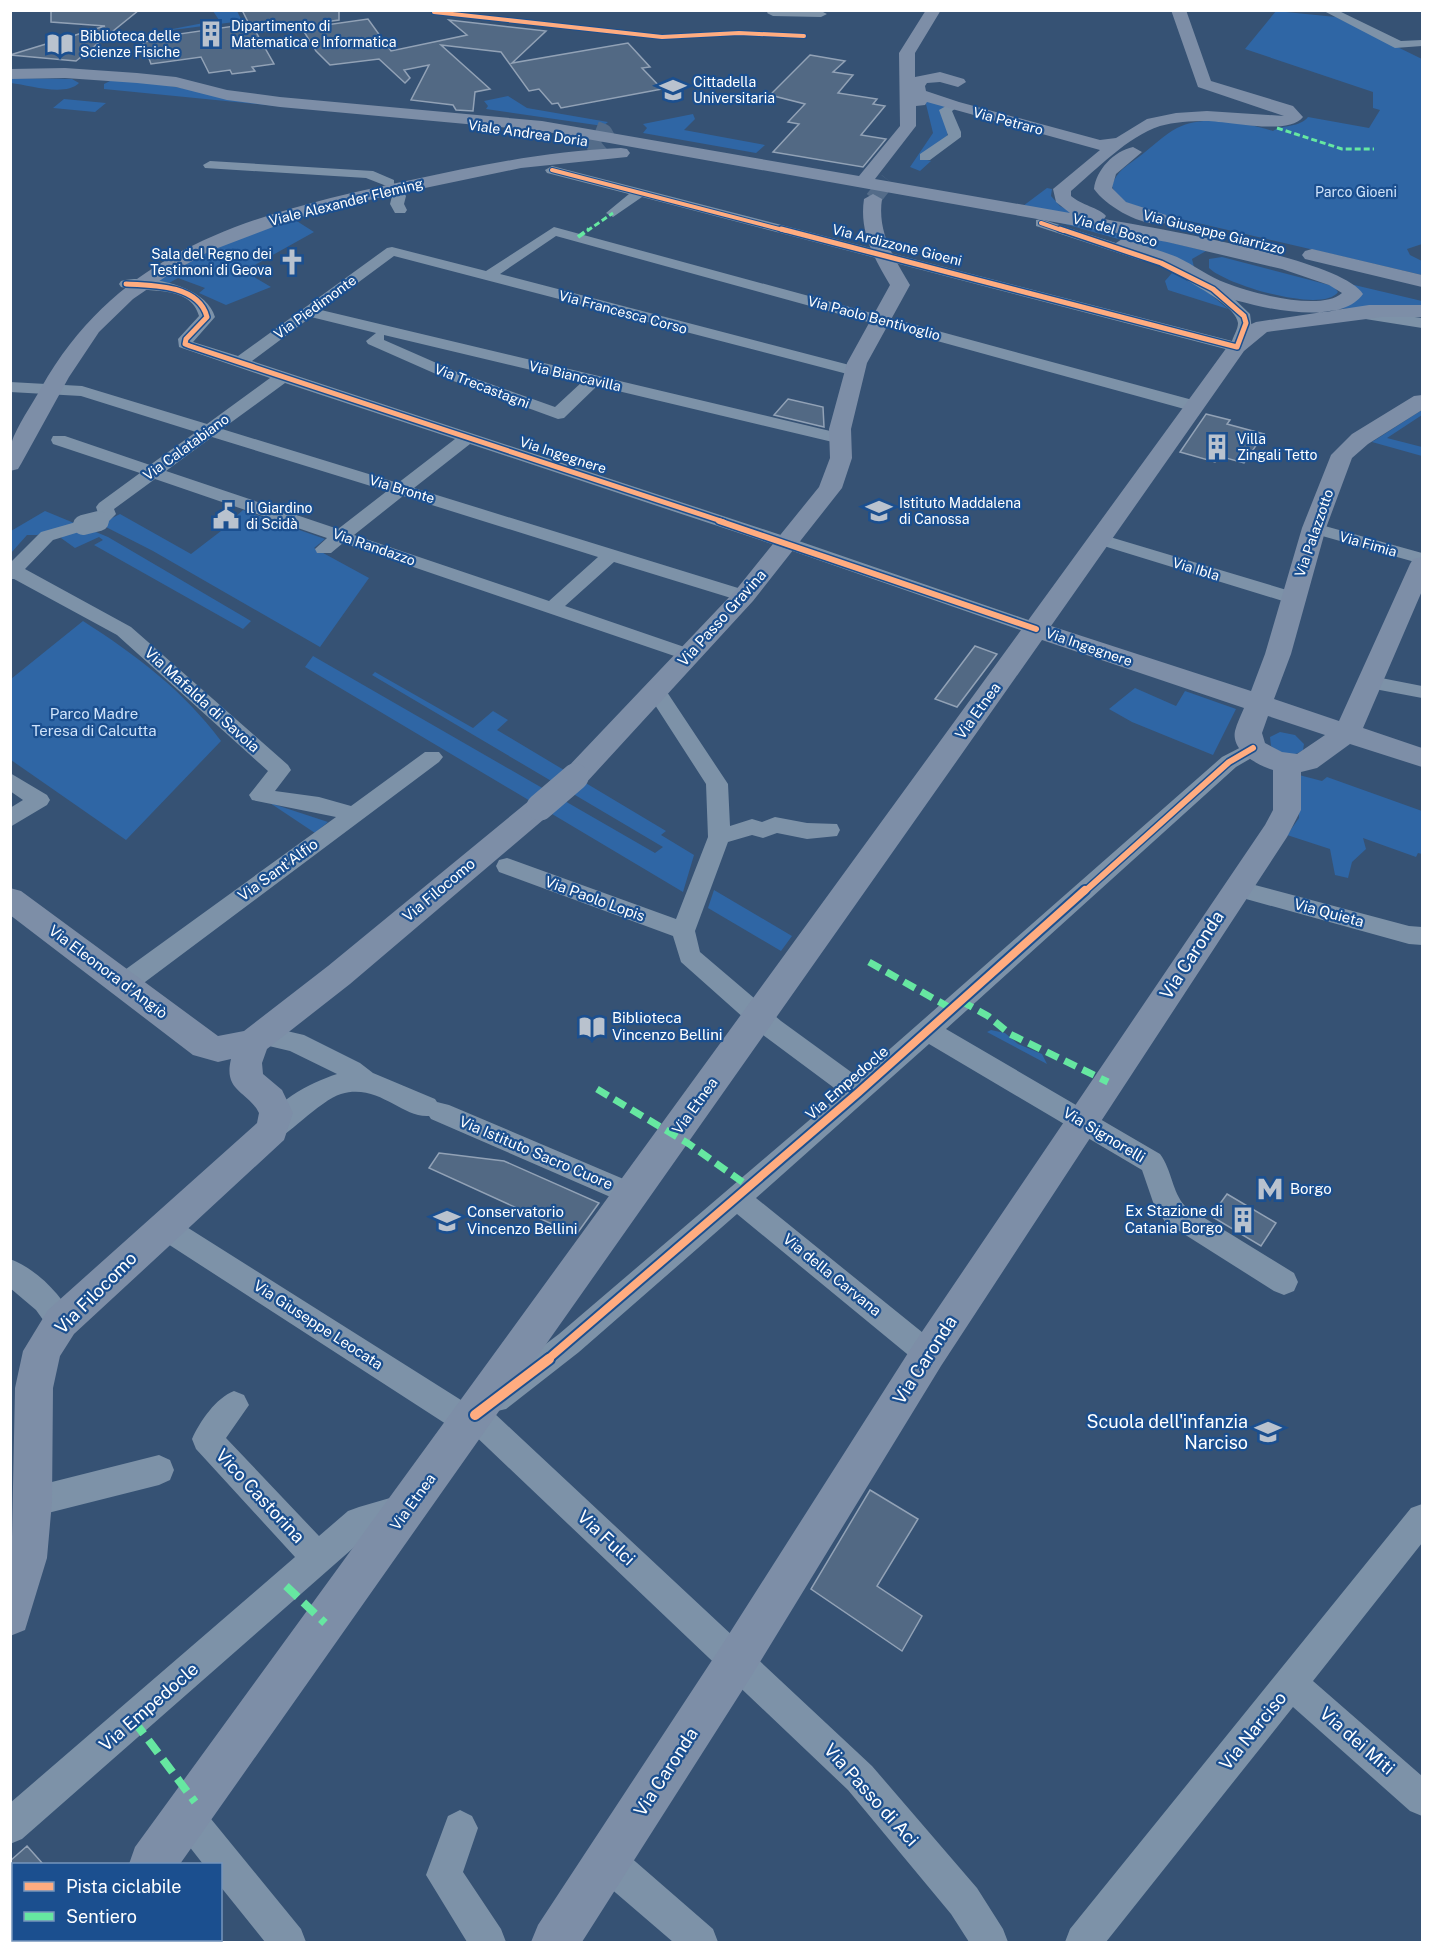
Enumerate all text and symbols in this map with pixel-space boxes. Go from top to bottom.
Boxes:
place label: Dipartimento di Matematica e Informatica [231,18,397,50]
building icon: Dipartimento di Matematica e Informatica [196,19,226,49]
place label: Biblioteca delle Scienze Fisiche [80,28,180,60]
library icon: Biblioteca delle Scienze Fisiche [45,29,75,59]
place label: Cittadella Universitaria [693,74,775,106]
school or university icon: Cittadella Universitaria [658,75,688,105]
street label: Via Petraro [971,104,1045,138]
street label: Viale Andrea Doria [467,117,589,149]
street label: Viale Alexander Fleming [267,175,425,229]
park label: Parco Gioeni [1315,184,1397,200]
street label: Via Giuseppe Giarrizzo [1141,207,1287,257]
street label: Via del Bosco [1071,210,1159,250]
street label: Via Ardizzone Gioeni [830,221,964,269]
place label: Sala del Regno dei Testimoni di Geova [150,246,272,278]
church icon: Sala del Regno dei Testimoni di Geova [277,247,307,277]
street label: Via Piedimonte [271,272,359,342]
street label: Via Francesca Corso [557,287,689,337]
street label: Via Paolo Bentivoglio [806,293,942,343]
street label: Via Biancavilla [527,358,623,394]
street label: Via Trecastagni [432,360,532,412]
street label: Via Calatabiano [140,411,232,483]
place label: Villa Zingali Tetto [1237,431,1318,463]
building icon: Villa Zingali Tetto [1202,432,1232,462]
street label: Via Ingegnere [518,433,609,477]
street label: Via Bronte [367,471,437,507]
street label: Via Palazzotto [1292,487,1336,579]
place label: Istituto Maddalena di Canossa [899,495,1021,527]
school or university icon: Istituto Maddalena di Canossa [864,496,894,526]
place label: Il Giardino di Scidà [246,500,313,532]
public building icon: Il Giardino di Scidà [211,501,241,531]
street label: Via Randazzo [330,525,418,569]
street label: Via Fimia [1337,528,1399,560]
street label: Via Ibla [1171,554,1221,584]
street label: Via Passo Gravina [674,566,769,669]
street label: Via Ingegnere [1044,625,1134,669]
street label: Via Mafalda di Savoia [141,644,263,756]
street label: Via Etnea [951,679,1004,742]
park label: Parco Madre Teresa di Calcutta [31,705,157,739]
street label: Via Sant'Alfio [235,835,321,904]
street label: Via Filocomo [399,854,478,925]
street label: Via Paolo Lopis [543,873,648,925]
street label: Via Quieta [1292,895,1366,930]
street label: Via Caronda [1155,907,1228,1003]
street label: Via Eleonora d'Angiò [46,922,171,1022]
place label: Biblioteca Vincenzo Bellini [612,1009,723,1043]
library icon: Biblioteca Vincenzo Bellini [577,1012,607,1042]
street label: Via Empedocle [802,1042,891,1123]
street label: Via Etnea [668,1074,721,1137]
street label: Via Signorelli [1060,1103,1148,1166]
street label: Via Istituto Sacro Cuore [457,1112,615,1193]
metro station icon: Borgo [1255,1174,1285,1204]
place label: Borgo [1290,1180,1332,1197]
place label: Ex Stazione di Catania Borgo [1125,1202,1223,1236]
place label: Conservatorio Vincenzo Bellini [467,1203,578,1237]
building icon: Ex Stazione di Catania Borgo [1228,1205,1258,1235]
school or university icon: Conservatorio Vincenzo Bellini [432,1206,462,1236]
street label: Via della Carvana [780,1230,885,1319]
street label: Via Filocomo [50,1247,141,1338]
street label: Via Giuseppe Leocata [250,1276,386,1373]
street label: Via Caronda [888,1312,961,1408]
place label: Scuola dell'infanzia Narciso [1086,1411,1248,1453]
school or university icon: Scuola dell'infanzia Narciso [1253,1417,1283,1447]
street label: Vico Castorina [212,1444,309,1547]
street label: Via Etnea [386,1470,439,1533]
street label: Via Fulci [573,1506,639,1570]
street label: Via Empedocle [95,1658,202,1755]
street label: Via Narciso [1215,1687,1291,1774]
street label: Via dei Miti [1316,1702,1399,1779]
street label: Via Caronda [629,1724,702,1820]
street label: Via Passo di Aci [820,1739,923,1850]
legend [12,1863,222,1941]
text: Pista ciclabile [66,1876,181,1897]
text: Sentiero [66,1906,137,1927]

